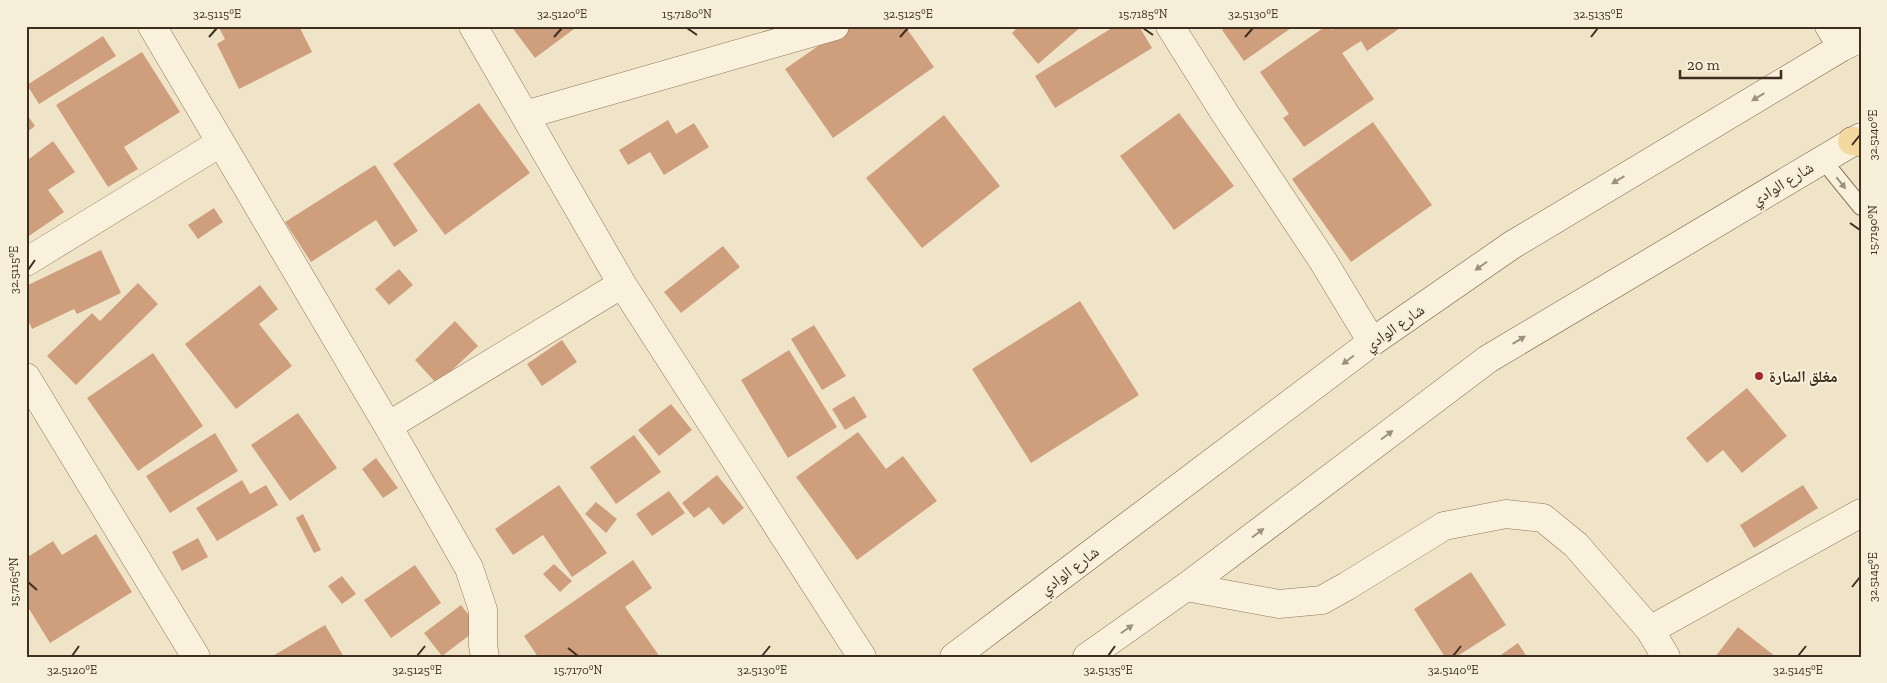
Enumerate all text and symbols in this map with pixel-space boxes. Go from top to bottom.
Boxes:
text: 32.5115°E [193,7,241,21]
text: 32.5120°E [537,7,587,21]
text: 15.7180°N [662,7,712,21]
text: 32.5125°E [883,7,933,21]
text: 15.7185°N [1118,7,1168,21]
text: 32.5130°E [1228,7,1278,21]
text: 32.5135°E [1573,7,1623,21]
scale bar [1680,48,1781,80]
text: 20 m [1687,56,1720,74]
one-way arrow [1751,92,1764,101]
text: 32.5140°E [1866,110,1880,160]
street label: شارع الوادي [1748,158,1818,212]
one-way arrow [1612,176,1625,185]
one-way arrow [1836,176,1847,189]
text: 15.7190°N [1866,205,1880,255]
text: 32.5115°E [7,246,21,294]
one-way arrow [1474,261,1487,271]
street label: شارع الوادي [1361,300,1430,358]
one-way arrow [1513,336,1526,345]
one-way arrow [1341,355,1355,365]
place label: مغلق المنارة [1769,367,1838,386]
marker: مغلق المنارة [1753,370,1765,382]
one-way arrow [1380,430,1394,440]
one-way arrow [1251,528,1265,538]
street label: شارع الوادي [1036,542,1104,601]
text: 32.5145°E [1866,552,1880,602]
text: 15.7165°N [7,557,21,607]
one-way arrow [1120,624,1134,634]
text: 32.5120°E [47,663,97,677]
text: 32.5125°E [392,663,442,677]
text: 15.7170°N [554,663,603,677]
text: 32.5130°E [737,663,787,677]
text: 32.5135°E [1083,663,1133,677]
text: 32.5140°E [1428,663,1478,677]
text: 32.5145°E [1773,663,1823,677]

